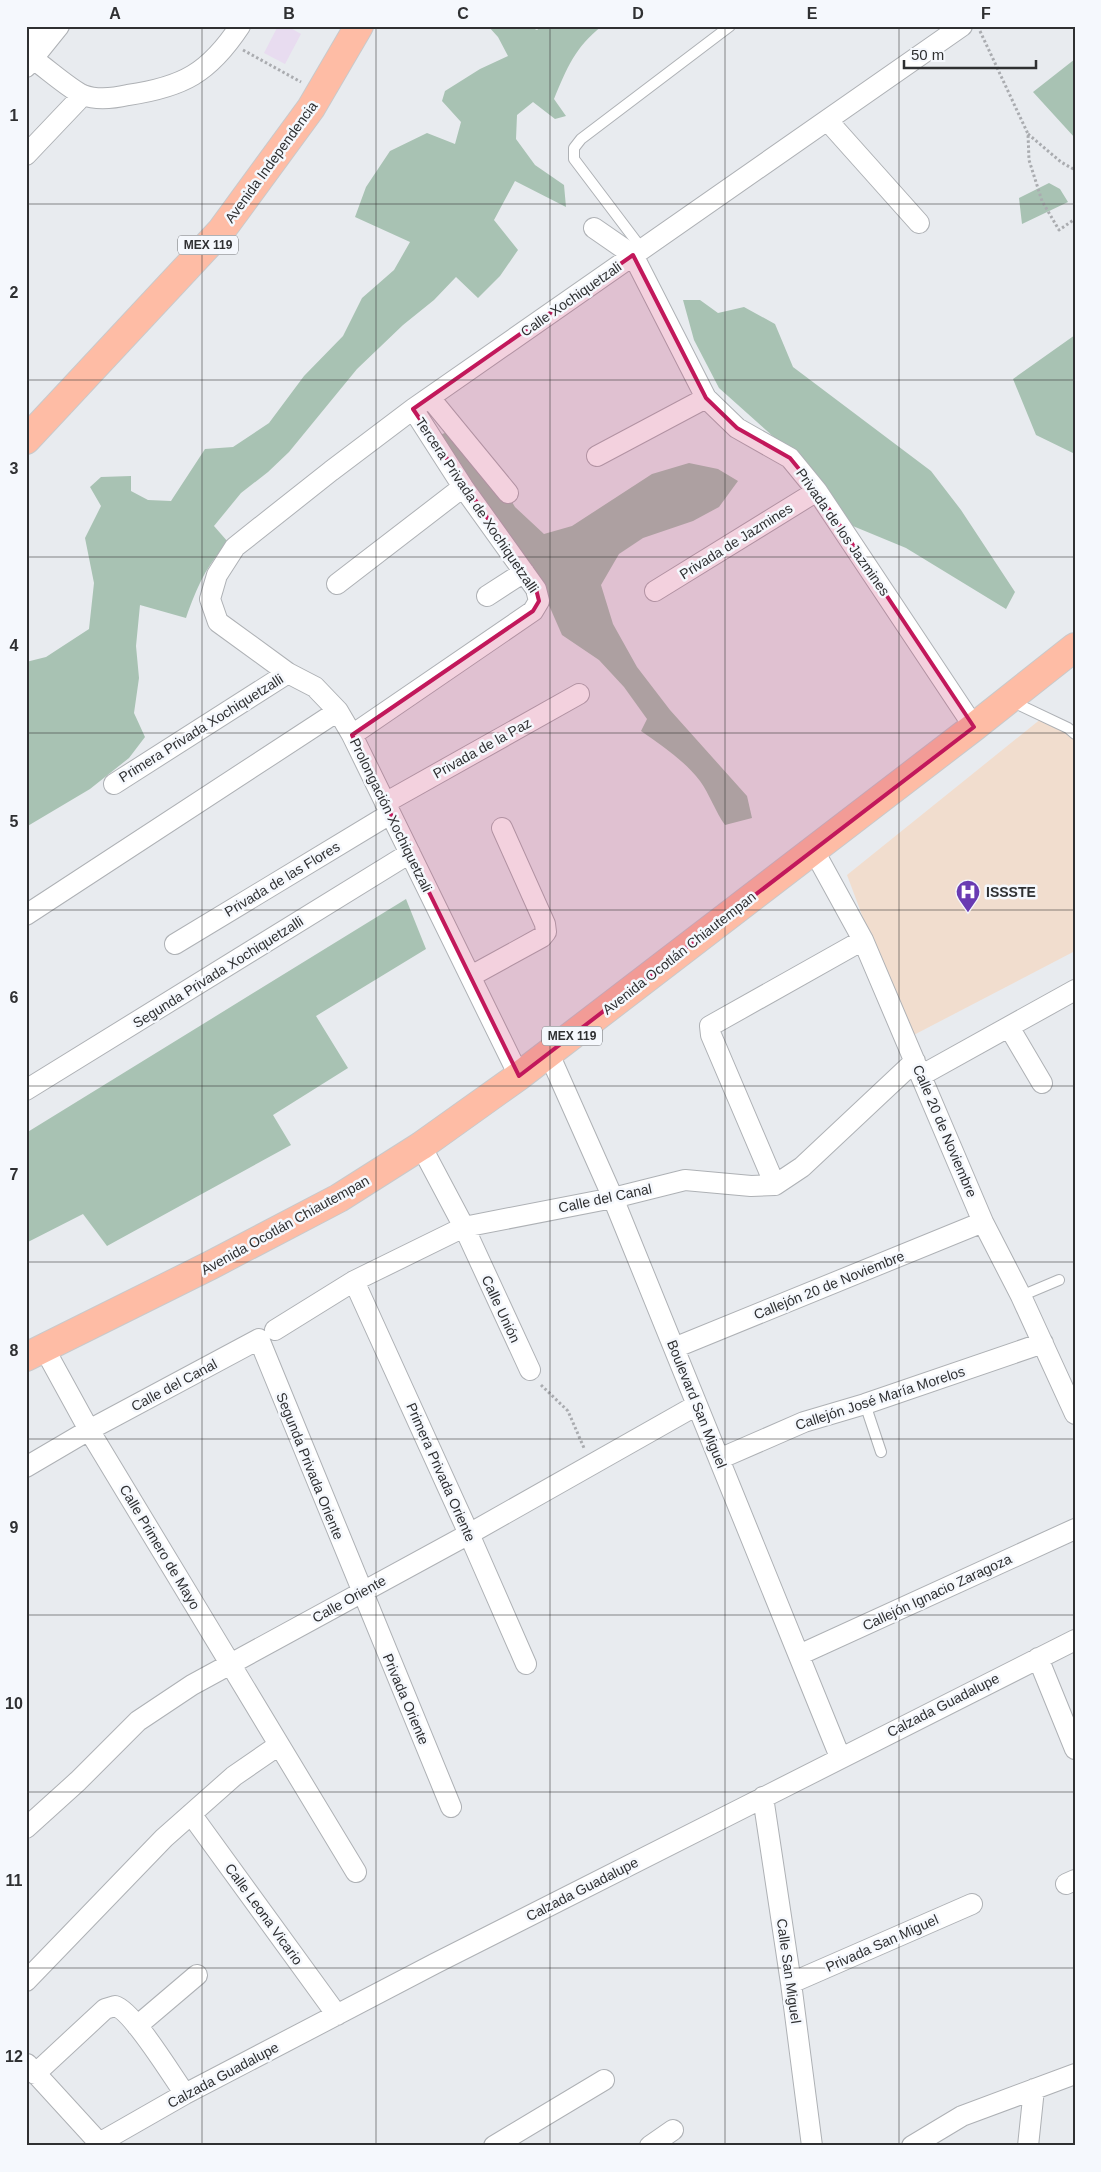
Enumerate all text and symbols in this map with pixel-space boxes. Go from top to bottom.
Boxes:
text: A [109,5,121,22]
text: B [283,5,295,22]
text: C [457,5,469,22]
text: D [632,5,644,22]
text: E [807,5,818,22]
text: F [981,5,991,22]
scale bar [904,38,1036,70]
text: 50 m [911,46,944,63]
street label: Avenida Independencia [222,98,321,226]
text: 1 [10,107,19,124]
road number: MEX 119 [178,236,238,254]
street label: Calle Xochiquetzali [518,258,624,340]
text: 2 [10,284,19,301]
street label: Tercera Privada de Xochiquetzalli [412,414,542,596]
text: 3 [10,460,19,477]
street label: Privada de los Jazmines [793,465,893,599]
street label: Privada de Jazmines [677,500,795,582]
text: 4 [10,637,19,654]
street label: Primera Privada Xochiquetzalli [116,671,286,785]
street label: Privada de la Paz [430,714,534,782]
street label: Prolongación Xochiquetzali [347,736,435,894]
text: 5 [10,813,19,830]
street label: Privada de las Flores [222,838,342,920]
hospital icon: ISSSTE [955,879,981,913]
place label: ISSSTE [986,884,1036,900]
street label: Avenida Ocotlán Chiautempan [599,888,759,1018]
street label: Segunda Privada Xochiquetzalli [130,913,306,1031]
text: 6 [10,989,19,1006]
road number: MEX 119 [542,1026,602,1046]
street label: Calle 20 de Noviembre [910,1062,980,1200]
text: 7 [10,1166,19,1183]
street label: Avenida Ocotlán Chiautempan [198,1172,372,1278]
street label: Calle del Canal [557,1180,653,1216]
street label: Callejón 20 de Noviembre [751,1247,907,1323]
street label: Calle Unión [478,1273,524,1345]
street label: Boulevard San Miguel [664,1337,730,1471]
text: 8 [10,1342,19,1359]
street label: Calle del Canal [128,1356,220,1414]
street label: Callejón José María Morelos [793,1363,967,1433]
street label: Segunda Privada Oriente [273,1390,347,1542]
street label: Primera Privada Oriente [403,1400,479,1544]
street label: Calle Primero de Mayo [116,1482,204,1612]
text: 9 [10,1519,19,1536]
street label: Callejón Ignacio Zaragoza [860,1550,1014,1634]
street label: Calle Oriente [309,1572,389,1626]
street label: Privada Oriente [380,1651,432,1747]
street label: Calzada Guadalupe [884,1670,1002,1740]
text: 10 [5,1695,23,1712]
street label: Calzada Guadalupe [523,1854,641,1924]
street label: Calle Leona Vicario [222,1860,306,1968]
text: 11 [6,1872,23,1889]
street label: Privada San Miguel [823,1911,941,1975]
street label: Calle San Miguel [774,1917,804,2025]
street label: Calzada Guadalupe [165,2039,282,2111]
text: 12 [5,2048,23,2065]

